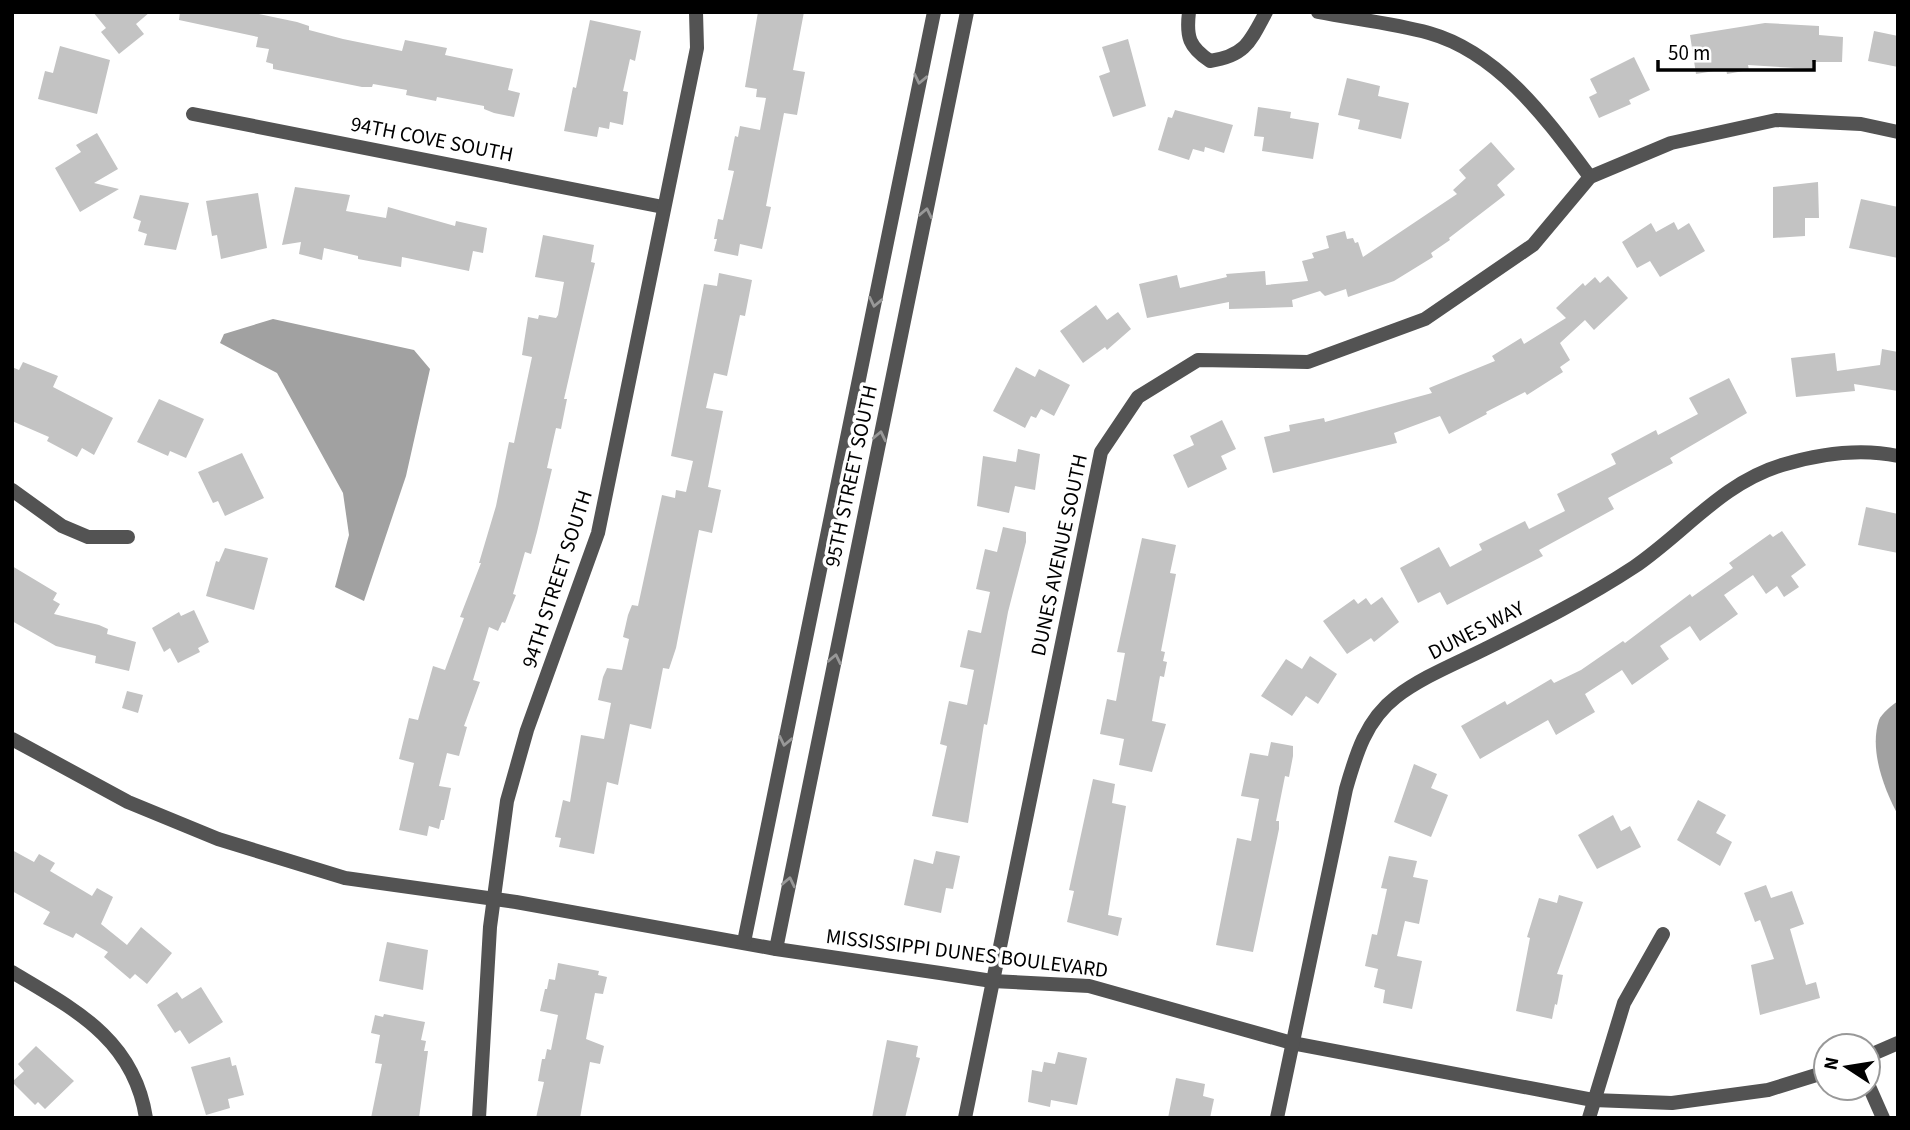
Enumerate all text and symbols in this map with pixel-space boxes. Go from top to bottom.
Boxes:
scale bar [1658,28,1814,72]
text: 50 m [1668,38,1710,68]
one-way arrow [914,73,929,85]
street label: 94TH COVE SOUTH [348,109,516,169]
one-way arrow [917,207,932,219]
one-way arrow [868,296,883,308]
street label: 95TH STREET SOUTH [817,382,885,570]
one-way arrow [872,430,887,442]
street label: DUNES AVENUE SOUTH [1023,451,1095,659]
street label: 94TH STREET SOUTH [514,486,600,672]
street label: DUNES WAY [1423,593,1530,667]
one-way arrow [826,653,841,665]
one-way arrow [779,735,794,747]
one-way arrow [781,876,796,888]
street label: MISSISSIPPI DUNES BOULEVARD [824,921,1110,985]
north arrow [1812,1032,1882,1102]
text: N [1817,1055,1846,1073]

